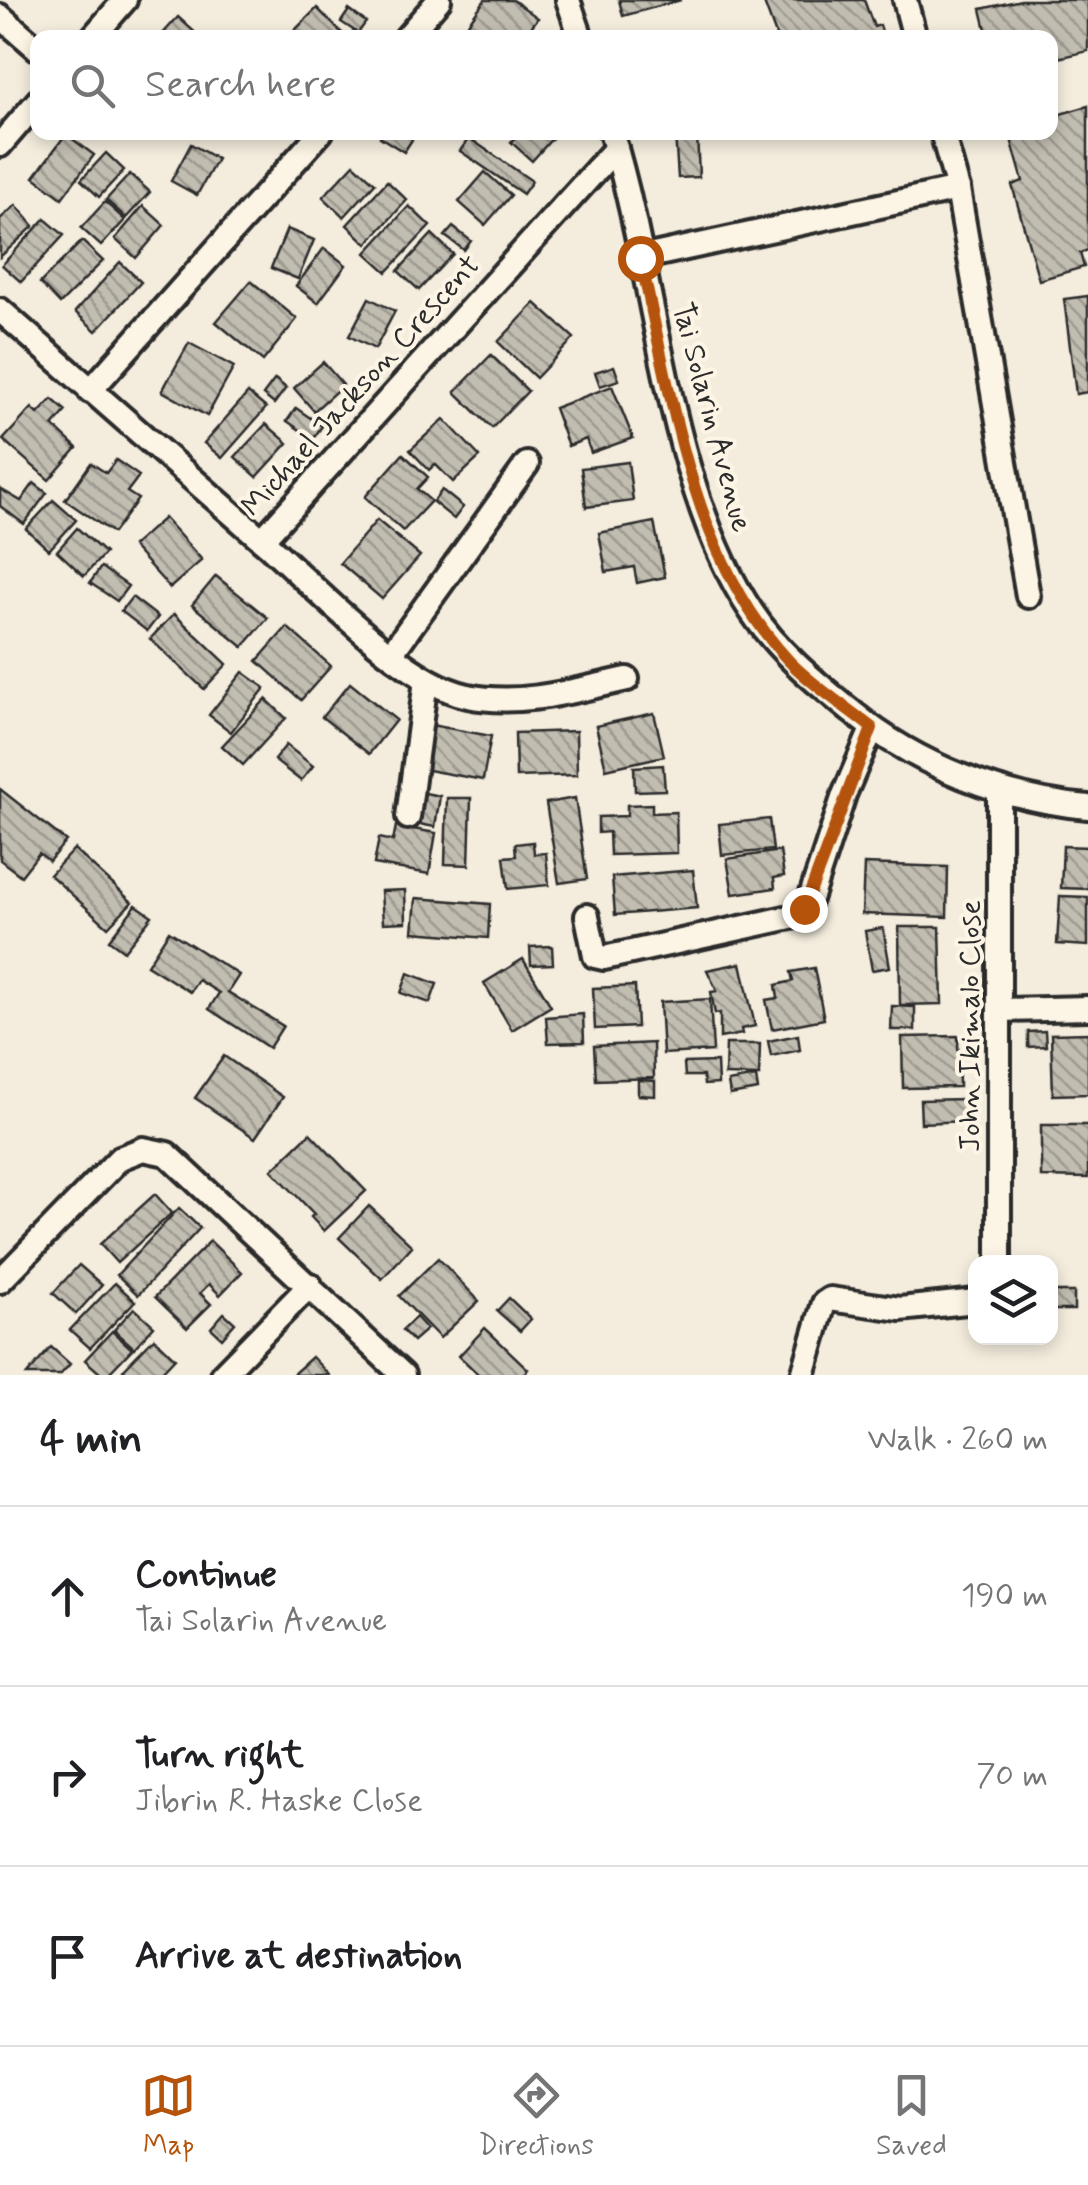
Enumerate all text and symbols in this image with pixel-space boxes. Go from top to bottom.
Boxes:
search box [30,30,1058,140]
icon: search [65,58,120,113]
text: Search here [145,61,336,110]
route start [618,236,664,282]
street label: Michael Jackson Crescent [233,247,489,525]
street label: Tai Solarin Avenue [662,298,761,537]
route end [782,887,828,933]
street label: John Ikimalo Close [951,900,990,1152]
map controls [968,1255,1058,1345]
button: layers [968,1255,1058,1345]
text: 4 min [40,1413,142,1468]
text: Walk · 260 m [868,1419,1048,1461]
text: Continue [135,1551,277,1600]
icon: ahead [40,1569,95,1624]
text: 190 m [961,1575,1048,1617]
text: Tai Solarin Avenue [135,1600,387,1642]
text: Turn right [135,1731,304,1780]
icon: right [40,1749,95,1804]
text: 70 m [976,1755,1048,1797]
text: Jibrin R. Haske Close [135,1780,423,1822]
icon: arrive [40,1929,95,1984]
text: Arrive at destination [135,1932,462,1981]
tab: Map [141,2068,196,2165]
tab: Directions [479,2068,594,2165]
tab: Saved [876,2068,947,2165]

